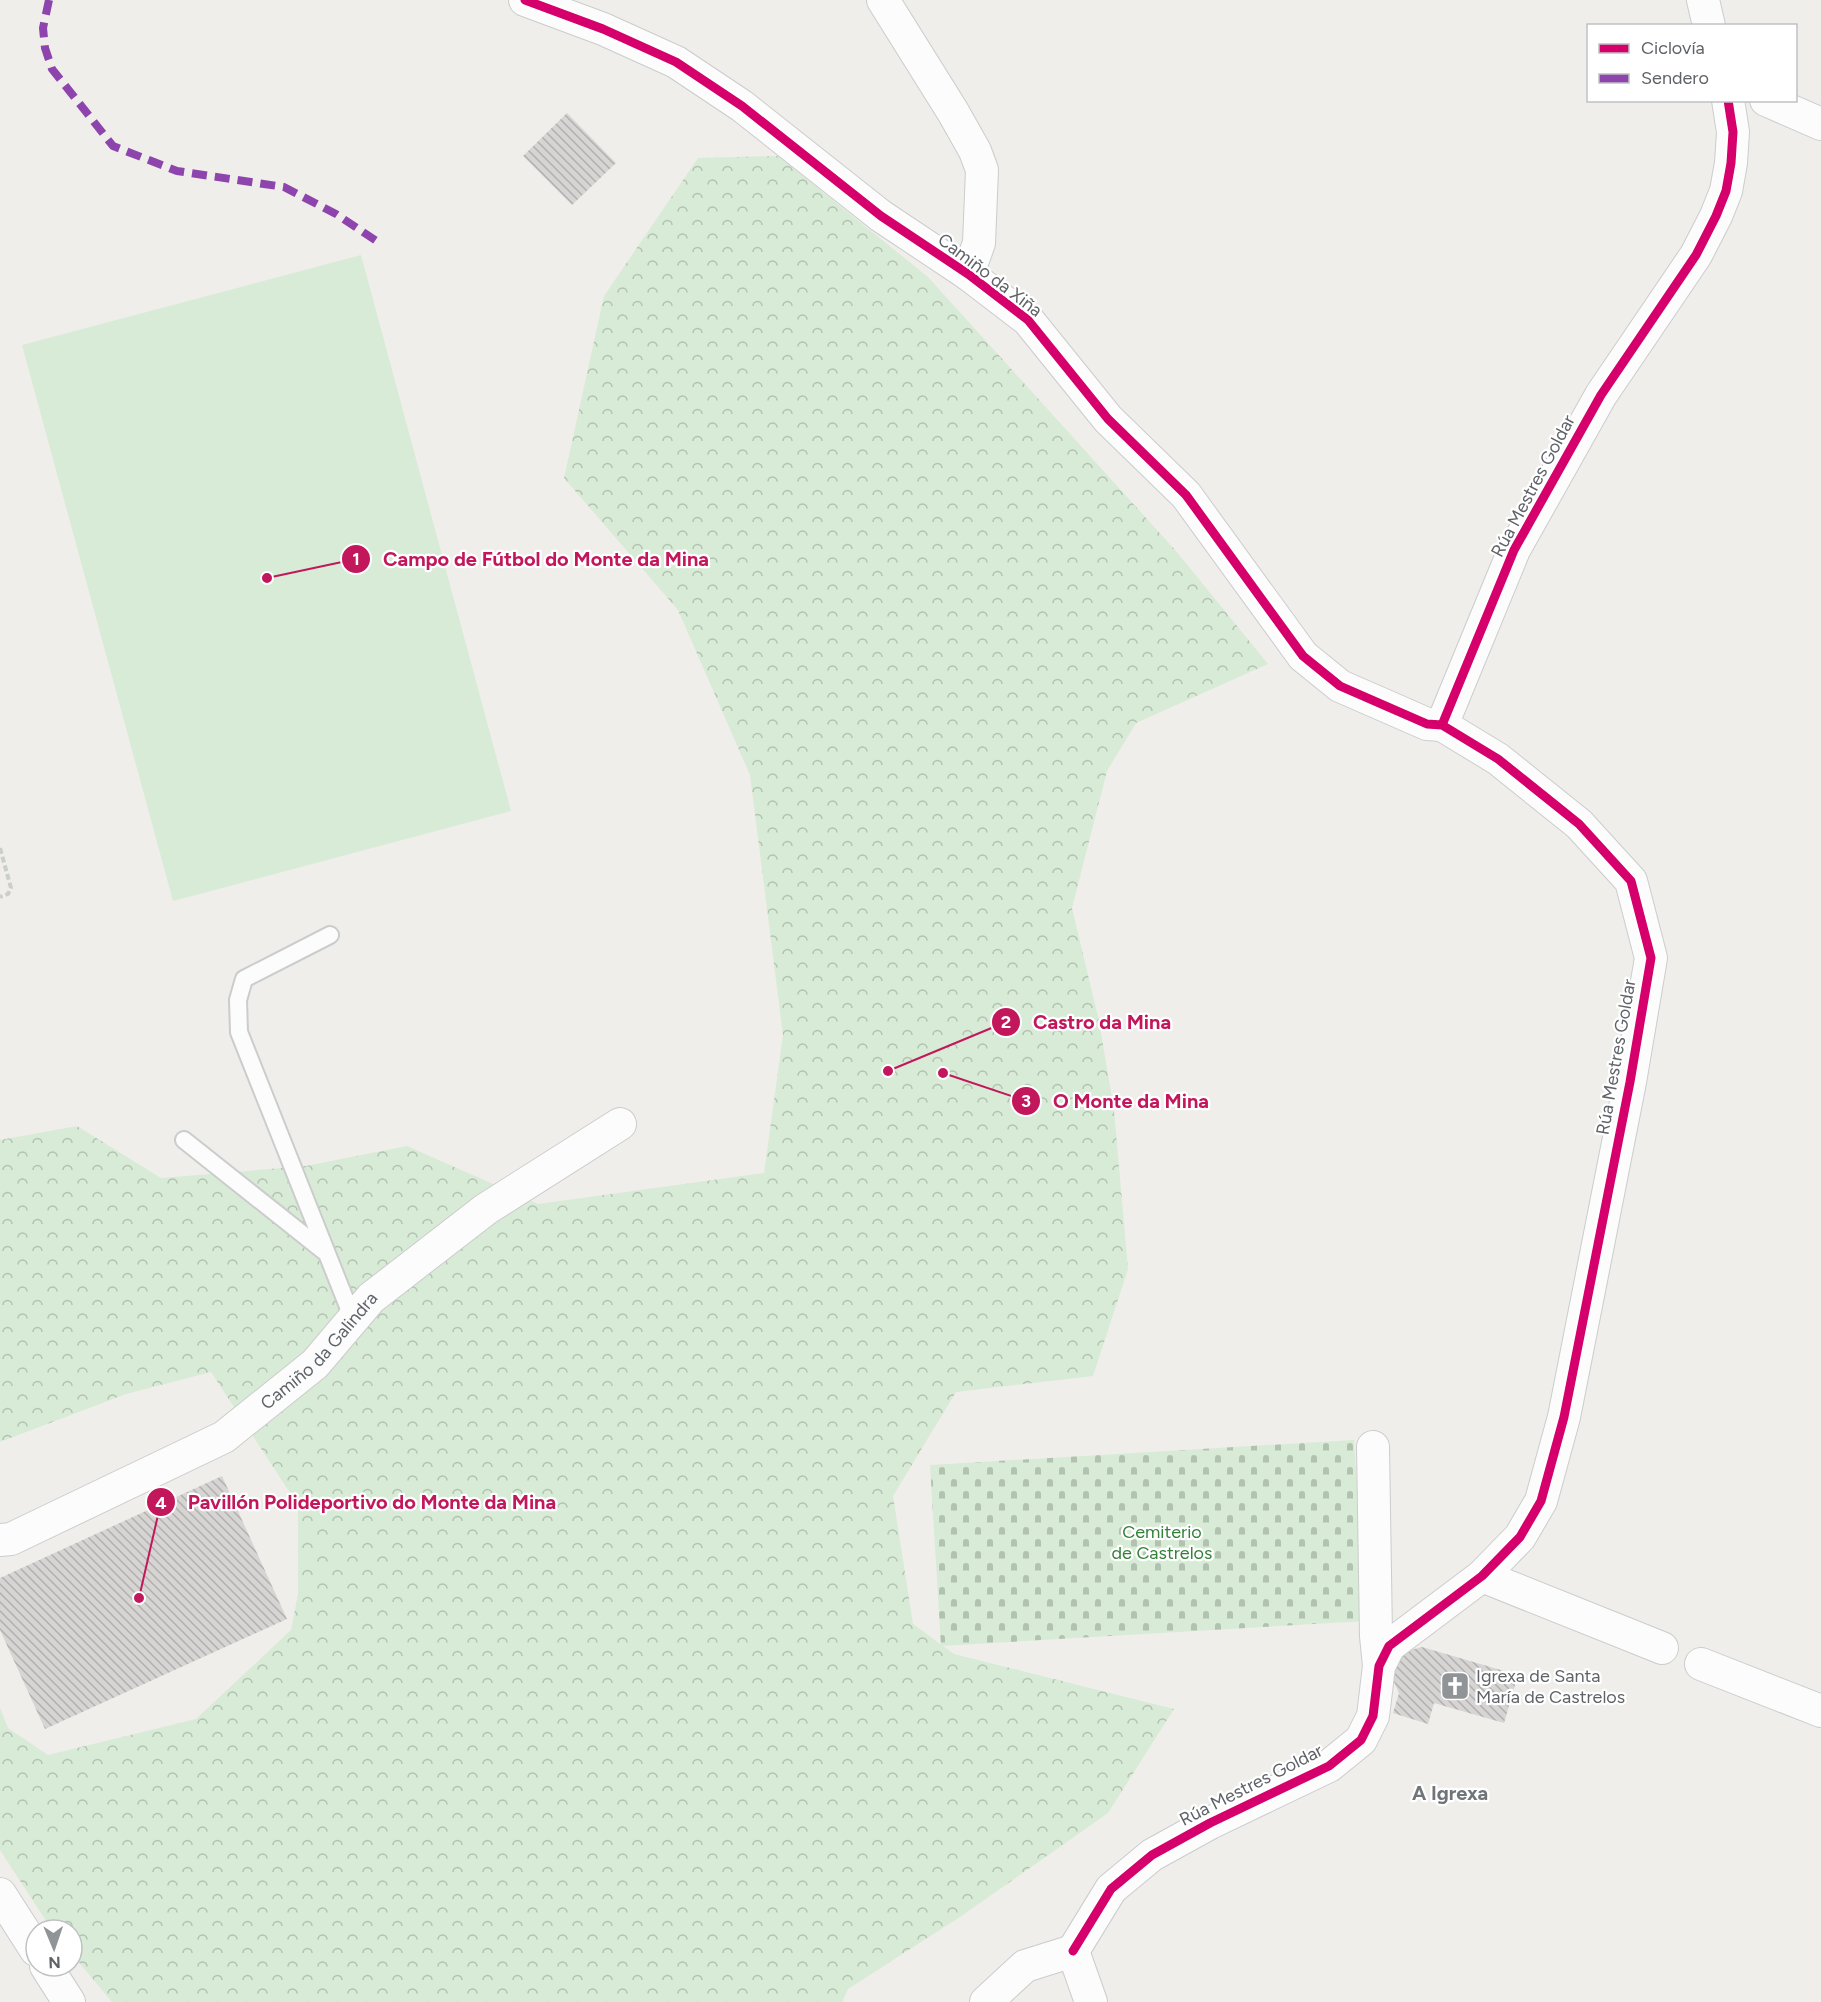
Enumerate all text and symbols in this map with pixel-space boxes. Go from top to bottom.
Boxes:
legend [1587,24,1797,102]
text: Ciclovía [1641,37,1705,59]
text: Sendero [1641,67,1709,89]
street label: Camiño da Xiña [933,229,1047,321]
street label: Rúa Mestres Goldar [1486,411,1580,561]
callout: Campo de Fútbol do Monte da Mina [341,540,721,578]
text: Campo de Fútbol do Monte da Mina [383,547,709,571]
text: 1 [352,548,360,570]
street label: Rúa Mestres Goldar [1591,977,1641,1137]
callout: Castro da Mina [991,1003,1183,1041]
text: Castro da Mina [1033,1010,1171,1034]
text: 2 [1001,1011,1011,1033]
callout: O Monte da Mina [1011,1082,1221,1120]
text: O Monte da Mina [1053,1089,1209,1113]
text: 3 [1021,1090,1031,1112]
street label: Camiño da Galindra [256,1287,382,1414]
callout: Pavillón Polideportivo do Monte da Mina [146,1483,568,1521]
text: Pavillón Polideportivo do Monte da Mina [188,1490,556,1514]
text: 4 [155,1492,167,1514]
park label: Cemiterio de Castrelos [1112,1521,1212,1564]
place label: Igrexa de Santa María de Castrelos [1476,1665,1625,1708]
church icon: Igrexa de Santa María de Castrelos [1439,1670,1471,1702]
street label: Rúa Mestres Goldar [1176,1739,1326,1831]
district label: A Igrexa [1412,1781,1488,1805]
north arrow [24,1918,84,1978]
text: N [48,1953,61,1972]

